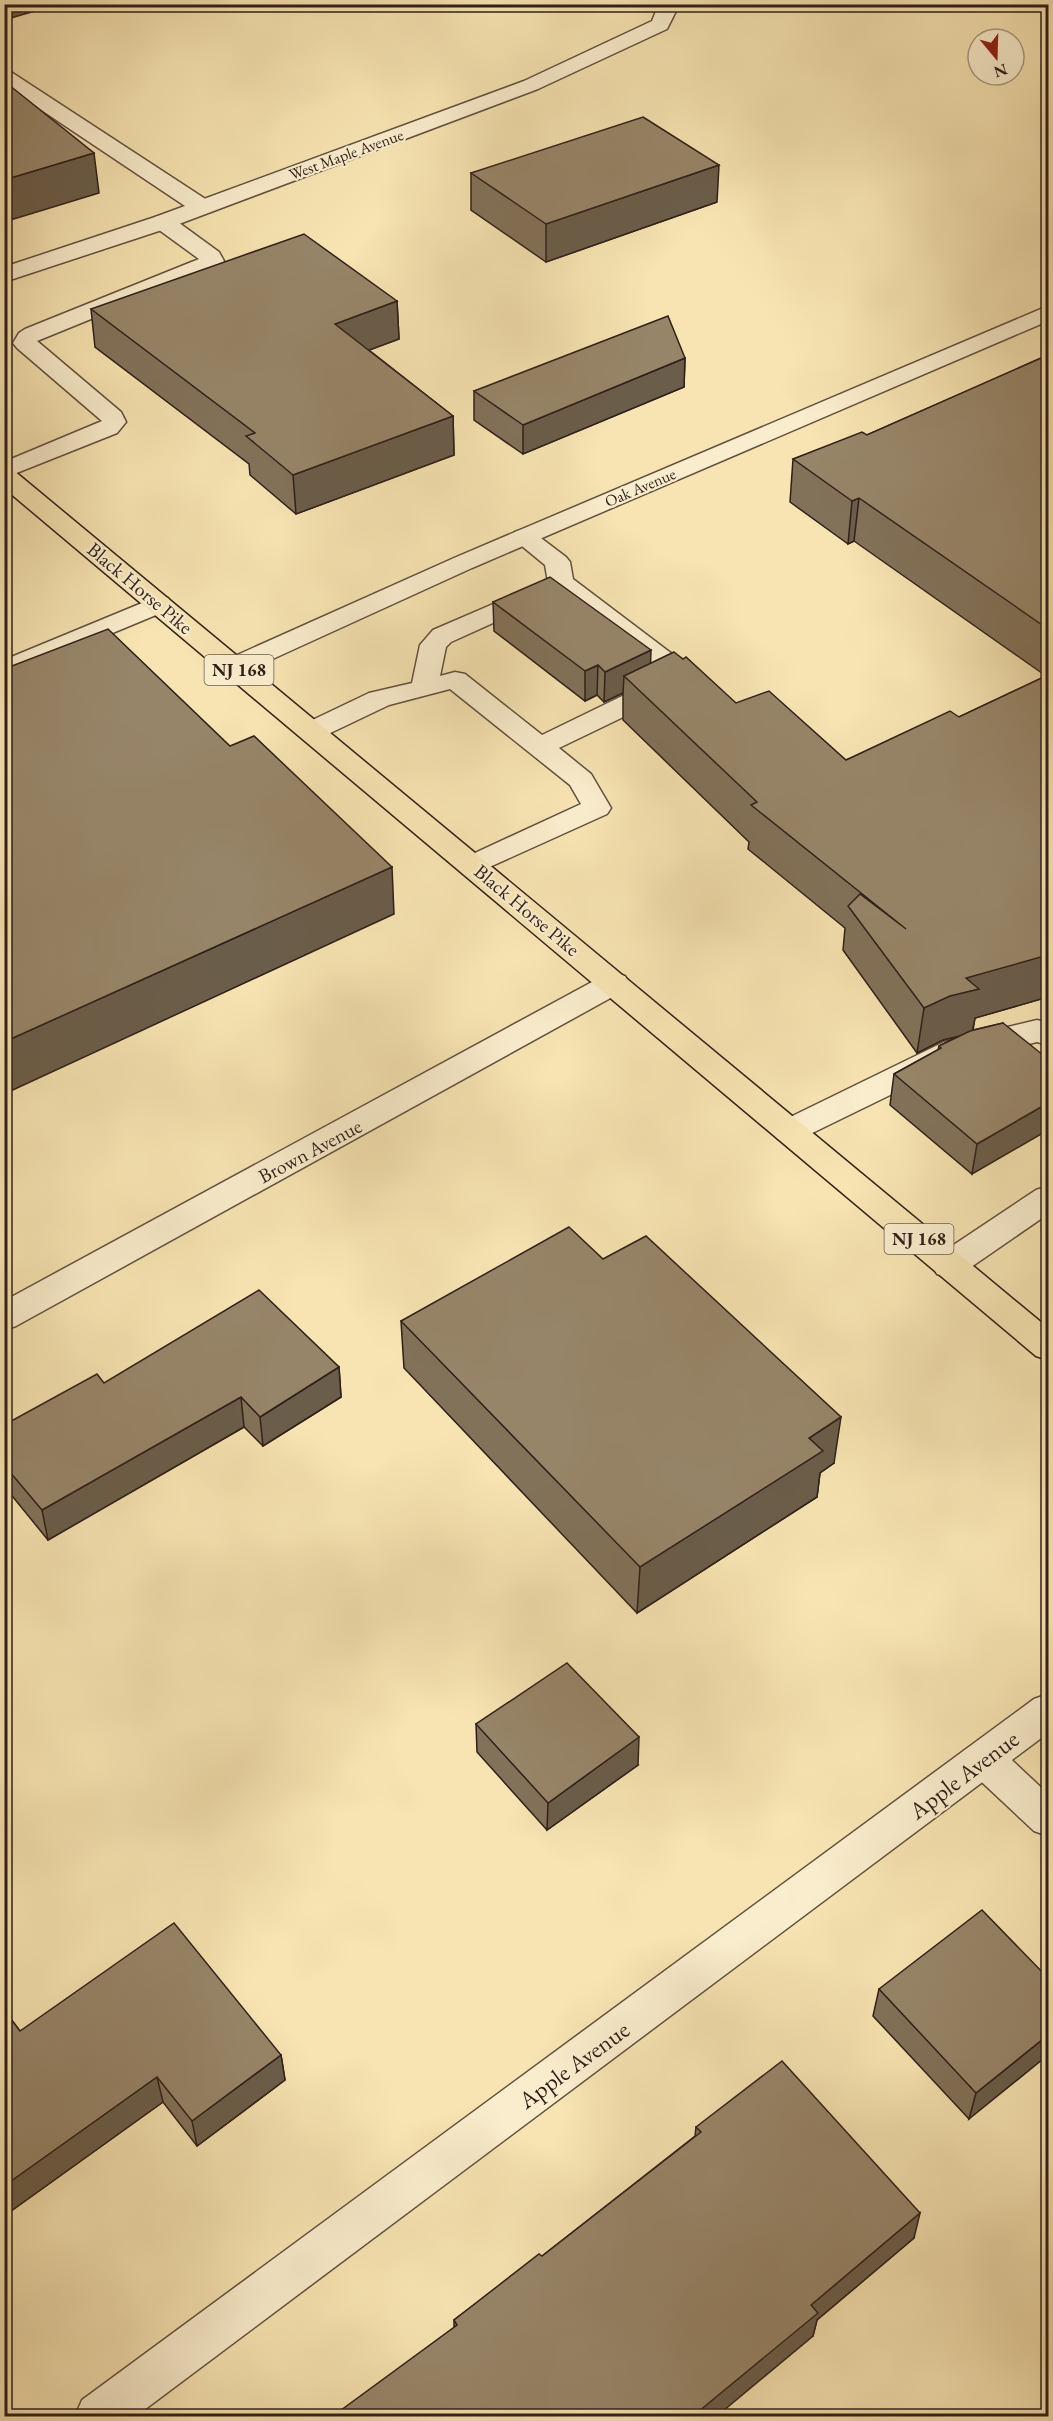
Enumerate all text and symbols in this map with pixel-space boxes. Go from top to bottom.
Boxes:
north arrow [966,27,1026,87]
text: N [991,59,1010,83]
street label: West Maple Avenue [286,124,406,185]
street label: Oak Avenue [601,463,679,512]
street label: Black Horse Pike [82,536,198,640]
road number: NJ 168 [204,655,274,685]
street label: Black Horse Pike [469,858,585,962]
street label: Brown Avenue [254,1113,366,1189]
road number: NJ 168 [884,1224,954,1254]
street label: Apple Avenue [902,1723,1025,1827]
street label: Apple Avenue [511,2014,635,2116]

